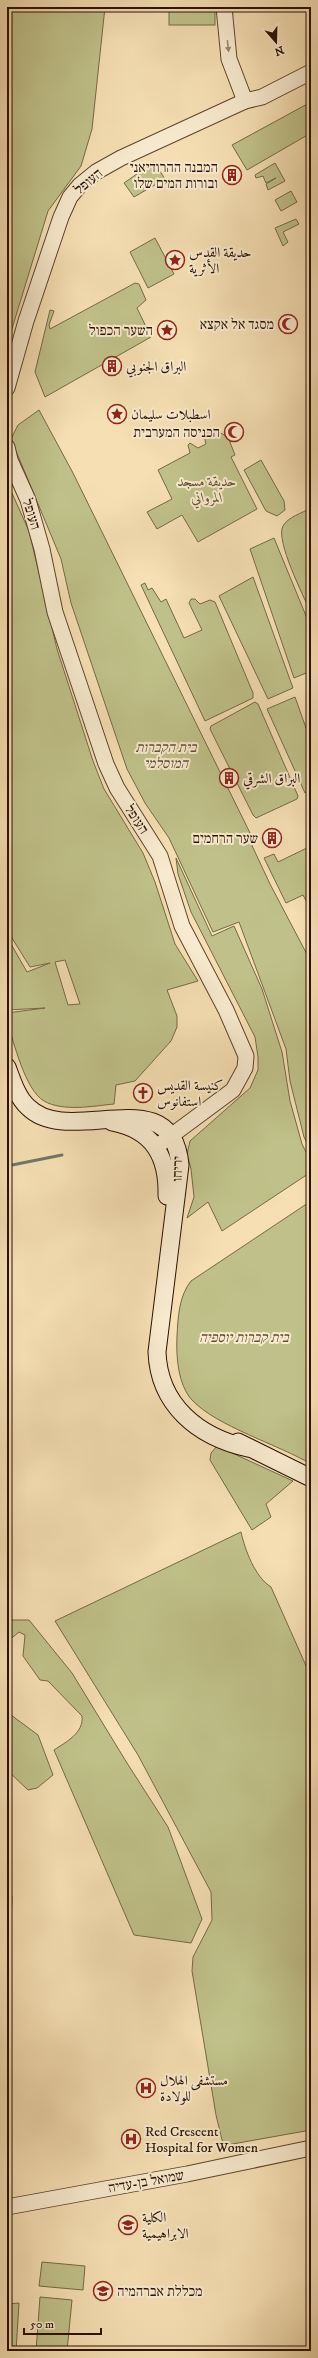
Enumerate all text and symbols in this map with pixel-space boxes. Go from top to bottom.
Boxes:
north arrow [256,22,296,62]
one-way arrow [224,40,231,52]
text: N [272,42,286,59]
place label: המבנה ההרודיאני ובורות המים שלו [130,159,218,193]
building icon: המבנה ההרודיאני ובורות המים שלו [221,164,243,186]
street label: העופל [71,165,107,199]
place label: حديقة القدس الأثرية [189,244,252,278]
place icon: حديقة القدس الأثرية [164,249,186,271]
mosque icon: מסגד אל אקצא [277,313,299,335]
place label: מסגד אל אקצא [200,316,274,334]
place icon: השער הכפול [156,319,178,341]
place label: השער הכפול [89,322,153,340]
building icon: البراق الجنوبي [101,355,123,377]
place label: البراق الجنوبي [126,358,186,378]
place icon: اسطبلات سليمان [106,403,128,425]
place label: اسطبلات سليمان [131,406,211,424]
mosque icon: הכניסה המערבית [223,421,245,443]
place label: הכניסה המערבית [133,424,220,442]
park label: حديقة مسجد المرواني [178,473,236,509]
street label: העופל [18,496,44,532]
park label: בית הקברות המוסלמי [136,739,198,773]
building icon: البراق الشرقي [218,767,240,789]
place label: البراق الشرقي [243,770,300,790]
street label: העופל [120,801,152,838]
building icon: שער הרחמים [261,827,283,849]
place label: שער הרחמים [192,830,258,848]
place label: كنيسة القديس استفانوس [157,1077,223,1111]
church icon: كنيسة القديس استفانوس [132,1082,154,1104]
street label: יריחו [169,1156,187,1182]
park label: בית קברות יוספיה [199,1329,290,1347]
place label: مستشفى الهلال للولادة [160,2072,228,2106]
hospital icon: مستشفى الهلال للولادة [135,2077,157,2099]
place label: Red Crescent Hospital for Women [145,2123,259,2157]
hospital icon: Red Crescent Hospital for Women [120,2128,142,2150]
street label: שמואל בן-עדיה [107,2166,186,2198]
place label: الكلية الابراهيمية [142,2209,189,2243]
school or university icon: الكلية الابراهيمية [117,2214,139,2236]
school or university icon: מכללת אברהמיה [92,2280,114,2302]
place label: מכללת אברהמיה [117,2283,203,2301]
scale bar [24,2310,101,2336]
text: 50 m [30,2317,54,2332]

